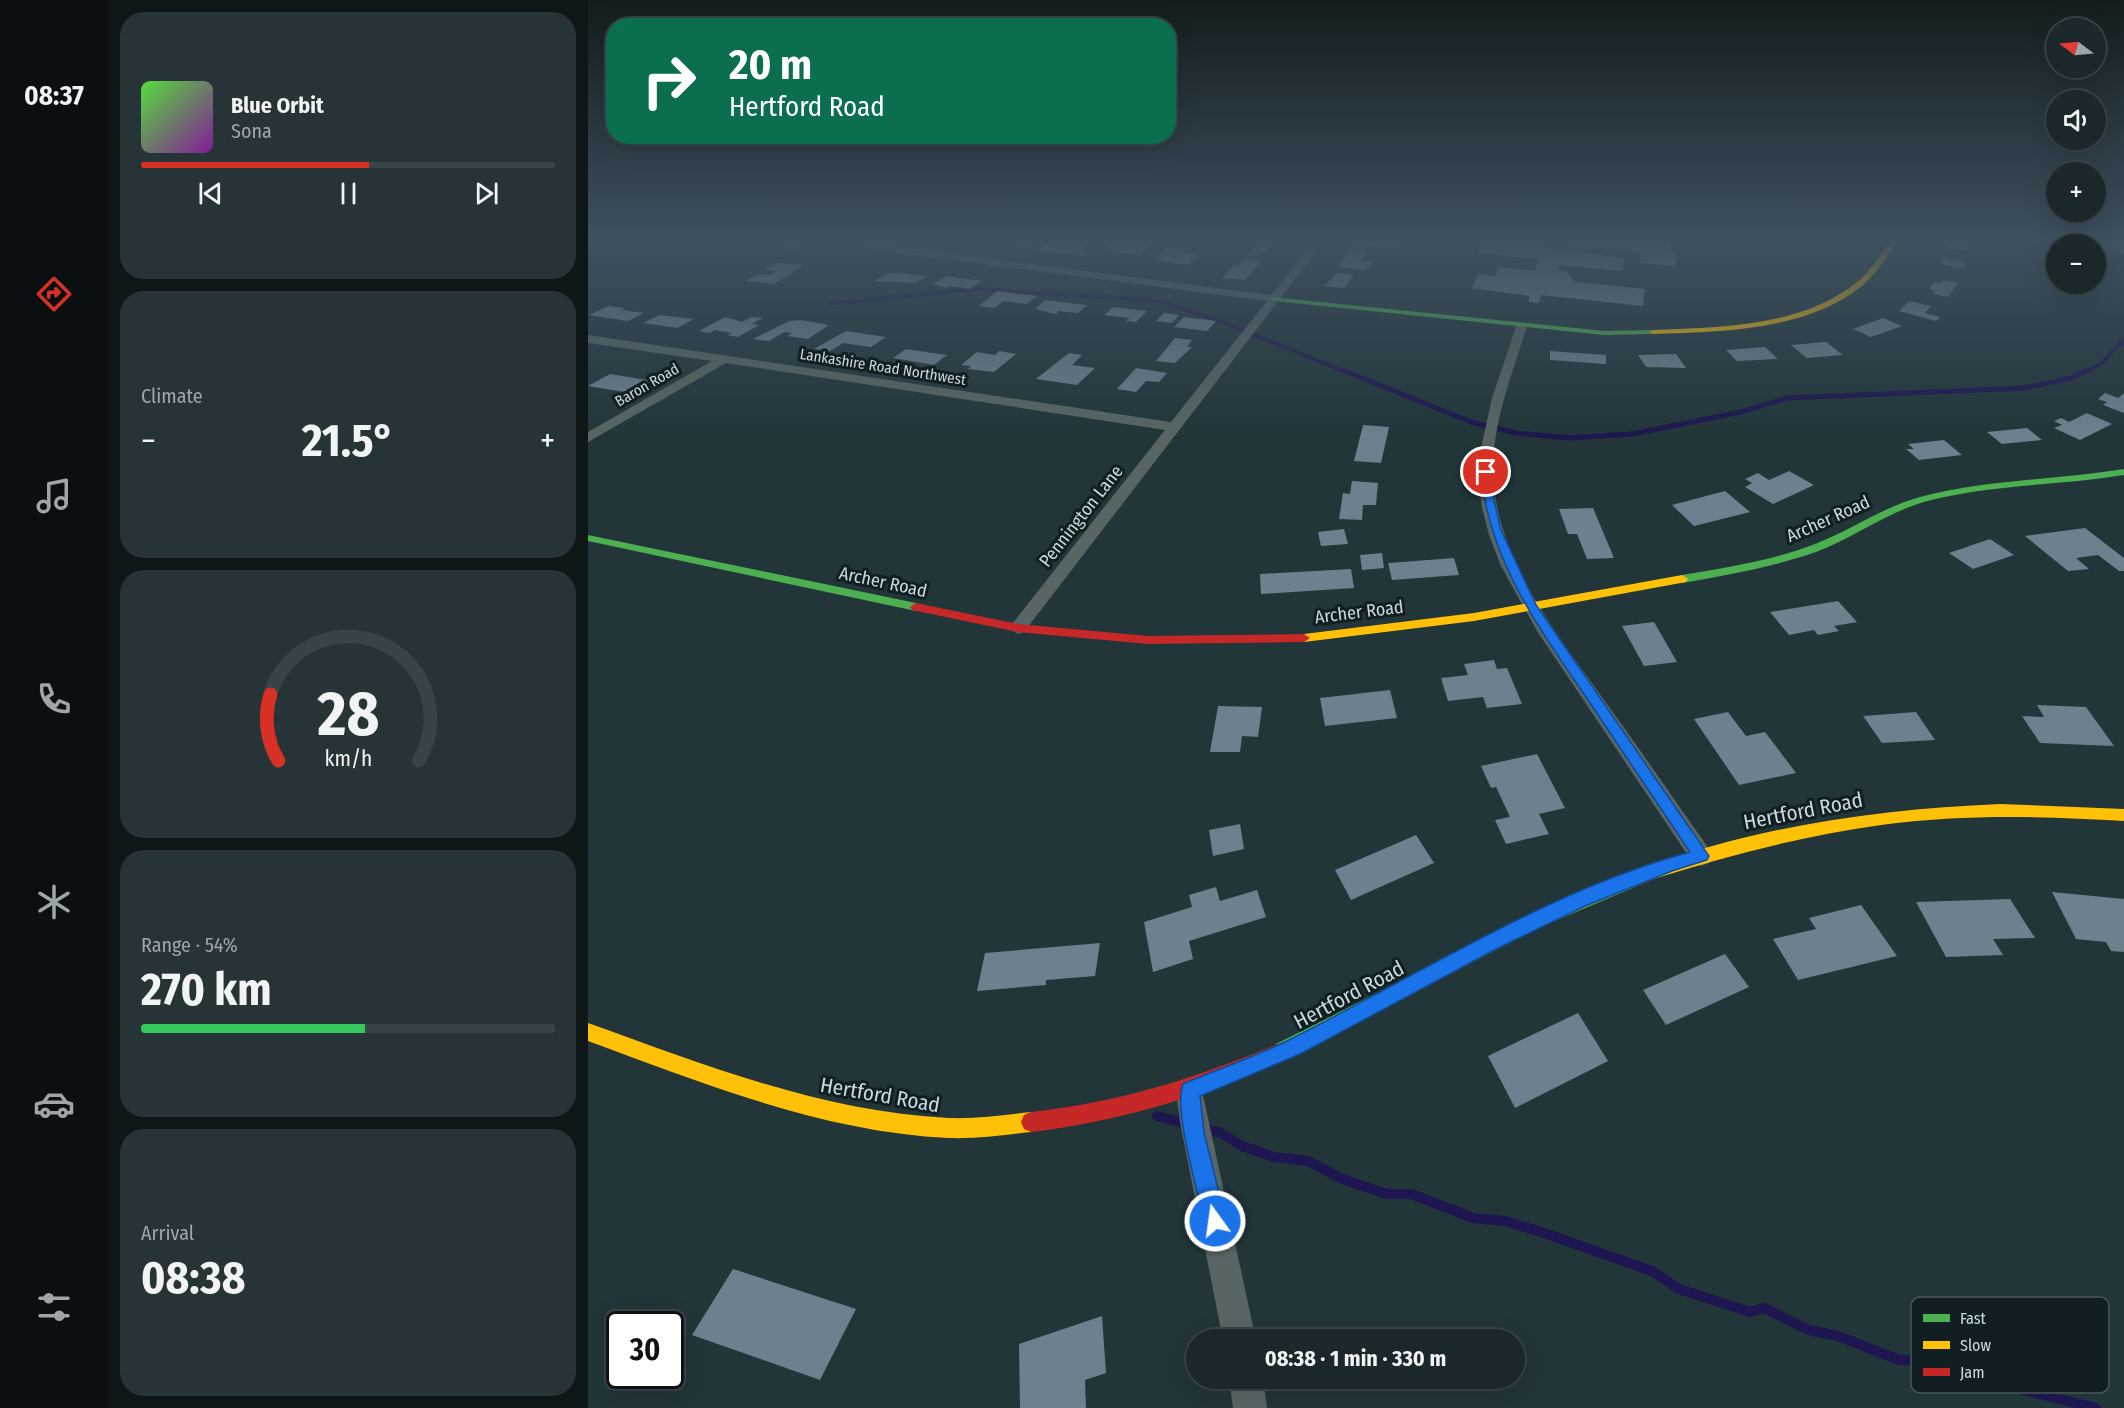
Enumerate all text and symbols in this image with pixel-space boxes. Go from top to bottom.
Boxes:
north arrow [2046,18,2106,78]
map controls [2046,18,2106,294]
text: 20 m [729,40,812,90]
icon: right [630,42,708,120]
text: 08:37 [24,80,84,112]
button: sound [2046,90,2106,150]
text: Hertford Road [729,91,885,123]
text: Blue Orbit [231,92,324,119]
text: Sona [231,119,272,143]
button: + [2046,162,2106,222]
icon: previous [194,177,227,210]
icon: pause [332,177,365,210]
icon: next [470,177,503,210]
button: − [2046,234,2106,294]
icon: directions [33,273,75,315]
street label: Lankashire Road Northwest [799,345,967,389]
street label: Baron Road [612,360,682,410]
text: Climate [141,384,203,408]
text: 21.5° [302,414,394,468]
text: − [141,421,156,461]
text: + [540,421,555,461]
pin [1460,446,1511,497]
icon: arrive [1469,455,1502,488]
street label: Pennington Lane [1034,461,1128,571]
icon: music [33,475,75,517]
street label: Archer Road [1783,491,1873,547]
street label: Archer Road [837,562,929,602]
street label: Archer Road [1313,596,1405,628]
text: 28 [316,677,379,752]
icon: phone [33,678,75,720]
text: km/h [324,746,372,772]
street label: Hertford Road [1741,787,1865,835]
icon: climate [33,881,75,923]
text: Range · 54% [141,933,238,957]
street label: Hertford Road [1289,955,1409,1035]
text: 270 km [141,963,272,1017]
street label: Hertford Road [818,1072,942,1118]
icon: car [33,1083,75,1125]
position arrow [1183,1189,1247,1253]
text: Arrival [141,1221,194,1245]
text: 08:38 [141,1251,245,1305]
icon: filters [33,1286,75,1328]
legend [1911,1297,2109,1393]
text: Fast [1960,1309,1987,1328]
speed limit sign: 30 [606,1311,684,1389]
text: Slow [1960,1336,1991,1355]
text: 08:38 · 1 min · 330 m [1265,1345,1446,1372]
text: Jam [1960,1363,1985,1382]

